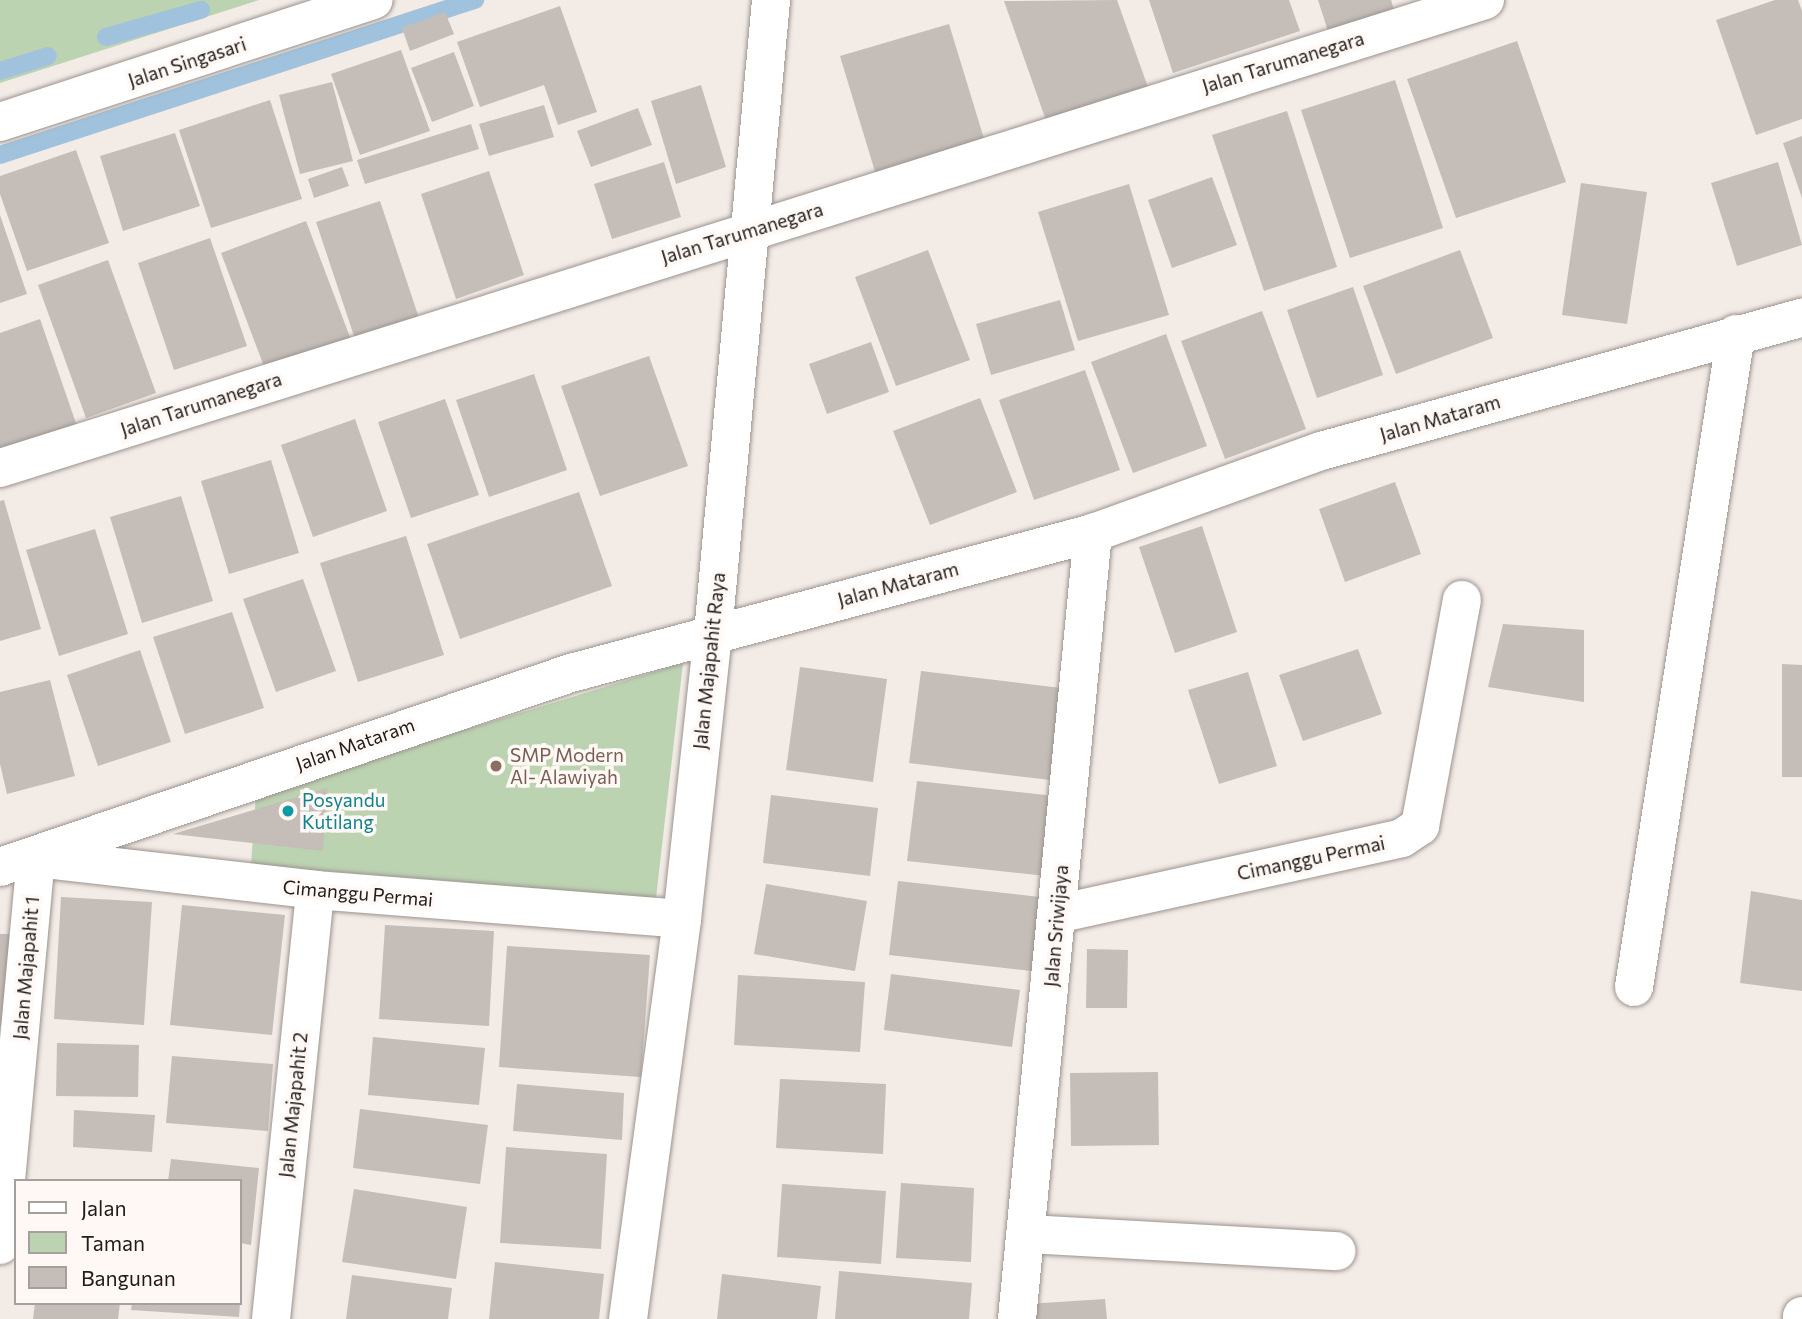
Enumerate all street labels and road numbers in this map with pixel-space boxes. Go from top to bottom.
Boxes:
street label: Jalan Tarumanegara [1199,26,1367,98]
street label: Jalan Singasari [125,32,249,92]
street label: Jalan Tarumanegara [658,197,826,269]
street label: Jalan Tarumanegara [117,367,285,441]
street label: Jalan Mataram [1377,390,1503,446]
street label: Jalan Mataram [835,557,961,611]
street label: Jalan Majapahit Raya [688,571,730,751]
street label: Jalan Mataram [293,713,417,775]
street label: Cimanggu Permai [1235,831,1387,885]
street label: Jalan Sriwijaya [1039,864,1073,988]
street label: Cimanggu Permai [282,875,434,911]
street label: Jalan Majapahit 1 [8,895,44,1041]
street label: Jalan Majapahit 2 [274,1031,312,1179]

